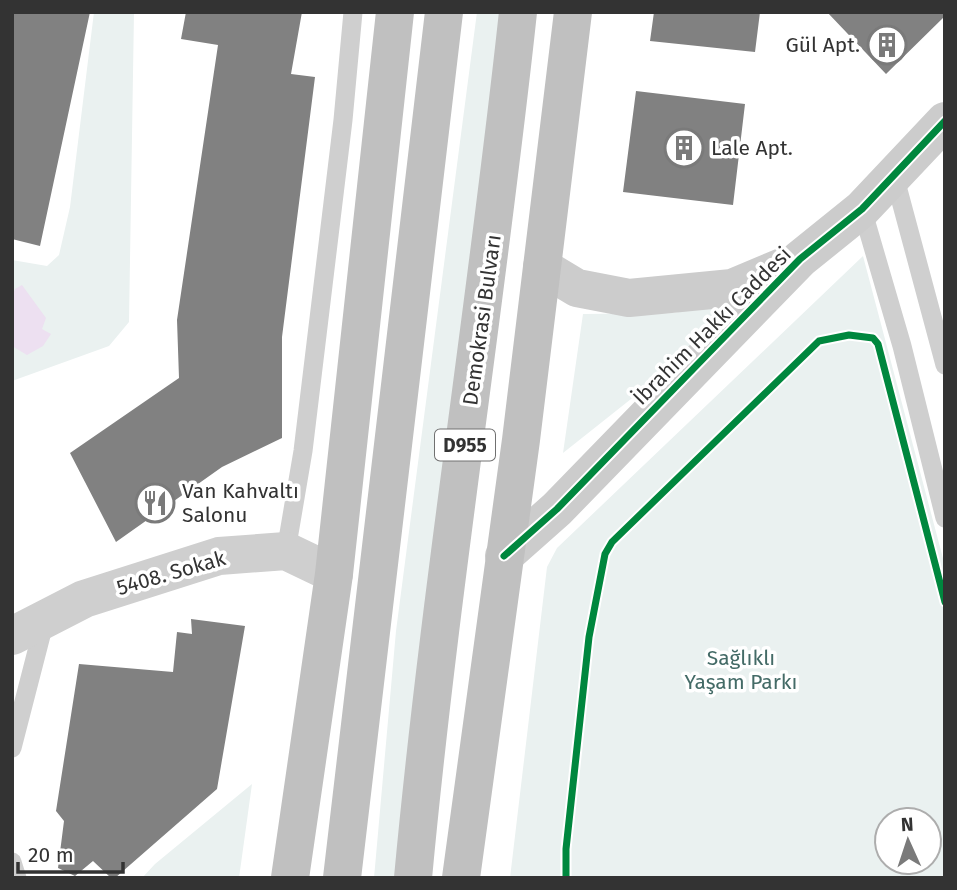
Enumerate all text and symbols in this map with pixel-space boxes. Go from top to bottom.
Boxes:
building icon: Gül Apt. [866,24,908,66]
place label: Gül Apt. [786,32,860,58]
building icon: Lale Apt. [663,127,705,169]
place label: Lale Apt. [711,135,793,161]
street label: Demokrasi Bulvarı [457,233,507,407]
street label: İbrahim Hakkı Caddesi [627,241,797,411]
road number: D955 [435,430,495,460]
place label: Van Kahvaltı Salonu [182,478,299,528]
restaurant icon: Van Kahvaltı Salonu [134,482,176,524]
street label: 5408. Sokak [114,545,229,601]
park label: Sağlıklı Yaşam Parkı [685,645,797,695]
north arrow [873,806,943,876]
text: N [900,813,914,836]
scale bar [18,830,122,874]
text: 20 m [28,842,74,868]

